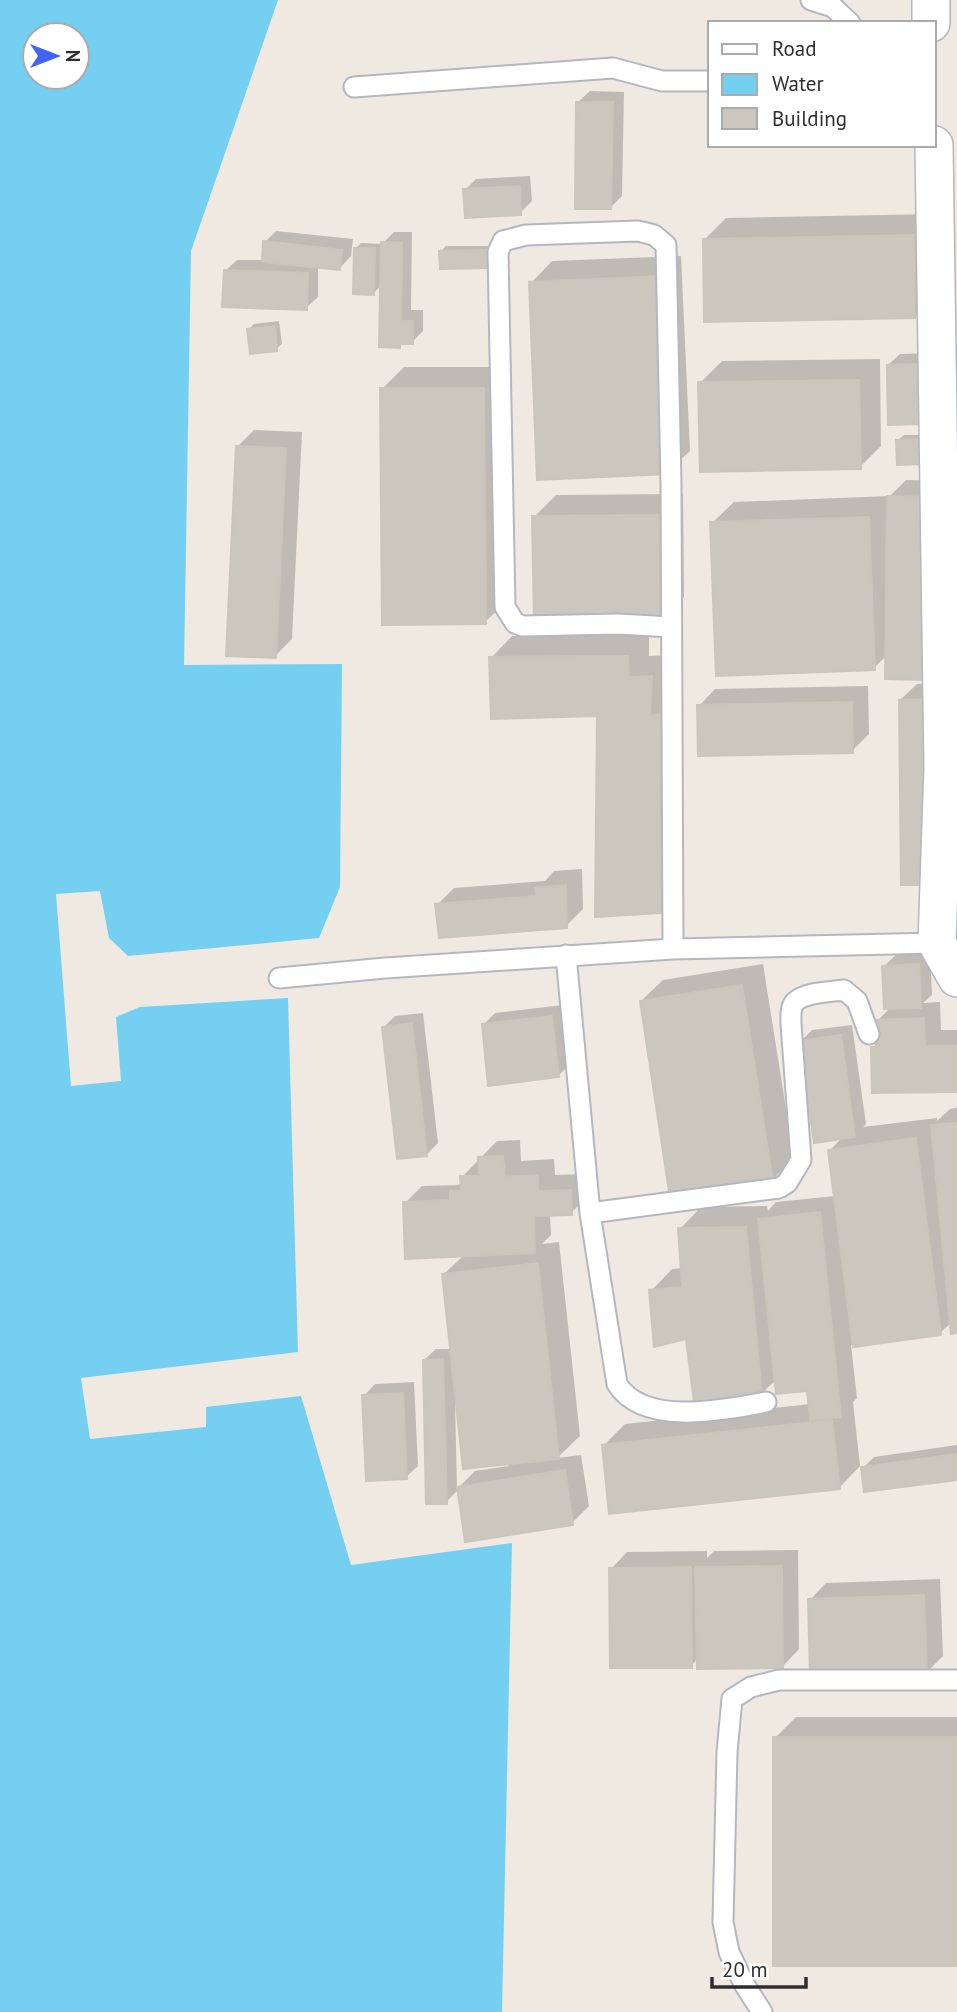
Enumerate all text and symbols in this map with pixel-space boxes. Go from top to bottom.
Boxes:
north arrow [21,21,91,91]
legend [708,21,936,147]
text: Road [772,35,816,62]
text: N [61,50,85,62]
text: Water [772,70,824,97]
text: Building [772,105,847,132]
scale bar [712,1946,806,1990]
text: 20 m [722,1956,768,1983]

